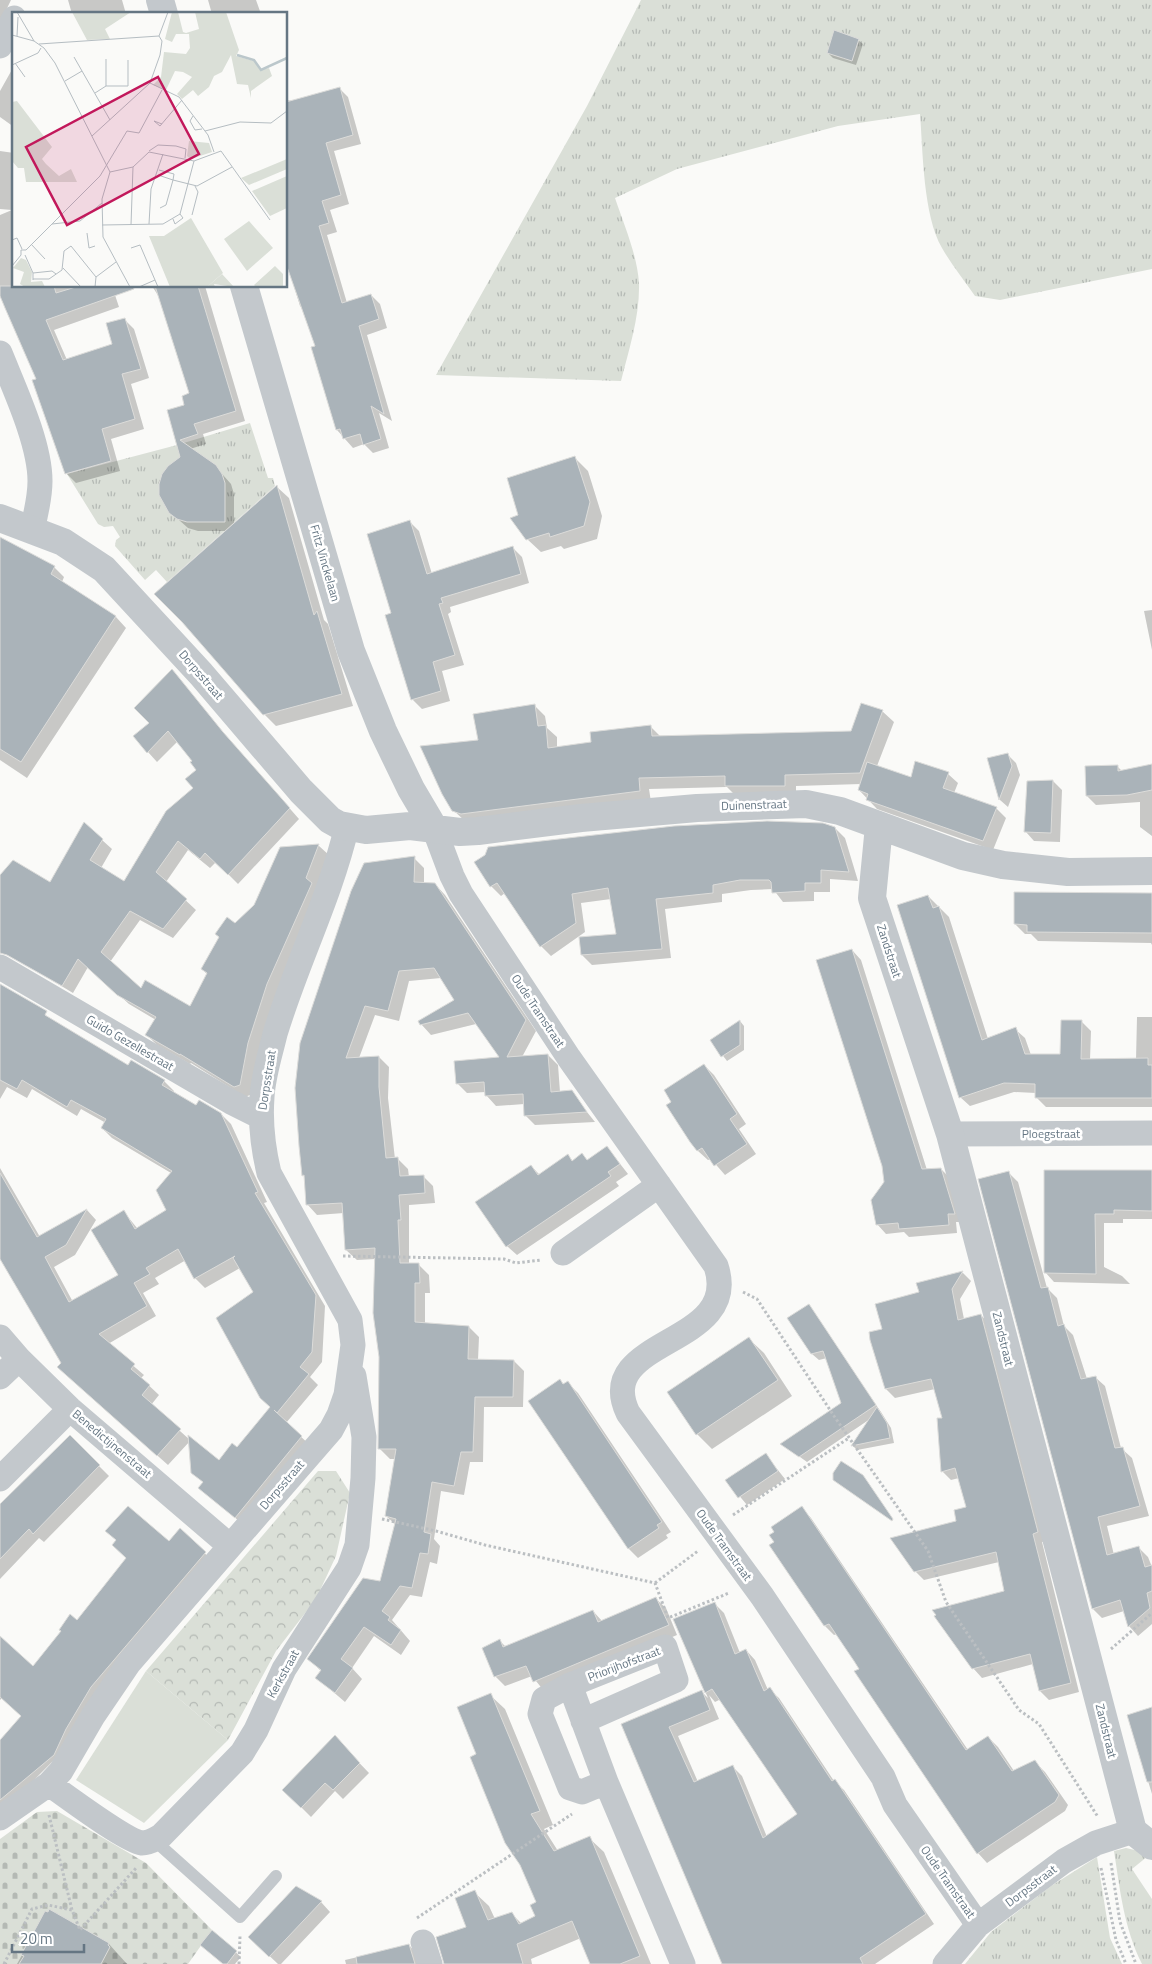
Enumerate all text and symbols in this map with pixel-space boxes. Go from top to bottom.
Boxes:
inset map [12,12,288,288]
street label: Fritz Vinckelaan [305,522,346,604]
street label: Dorpsstraat [174,646,229,704]
street label: Duinenstraat [721,794,788,815]
street label: Zandstraat [872,922,907,981]
street label: Oude Tramstraat [507,970,570,1052]
street label: Guido Gezellestraat [83,1010,178,1076]
street label: Dorpsstraat [252,1048,281,1111]
street label: Ploegstraat [1022,1124,1081,1143]
street label: Zandstraat [988,1310,1020,1369]
street label: Benedictijnenstraat [68,1405,157,1483]
street label: Dorpsstraat [255,1455,309,1514]
street label: Oude Tramstraat [692,1505,758,1585]
street label: Priorijhofstraat [585,1641,664,1686]
street label: Kerkstraat [261,1645,304,1701]
street label: Zandstraat [1091,1702,1123,1761]
street label: Oude Tramstraat [916,1841,981,1923]
street label: Dorpsstraat [1001,1859,1061,1911]
scale bar [12,1922,85,1954]
text: 20 m [20,1927,53,1950]

